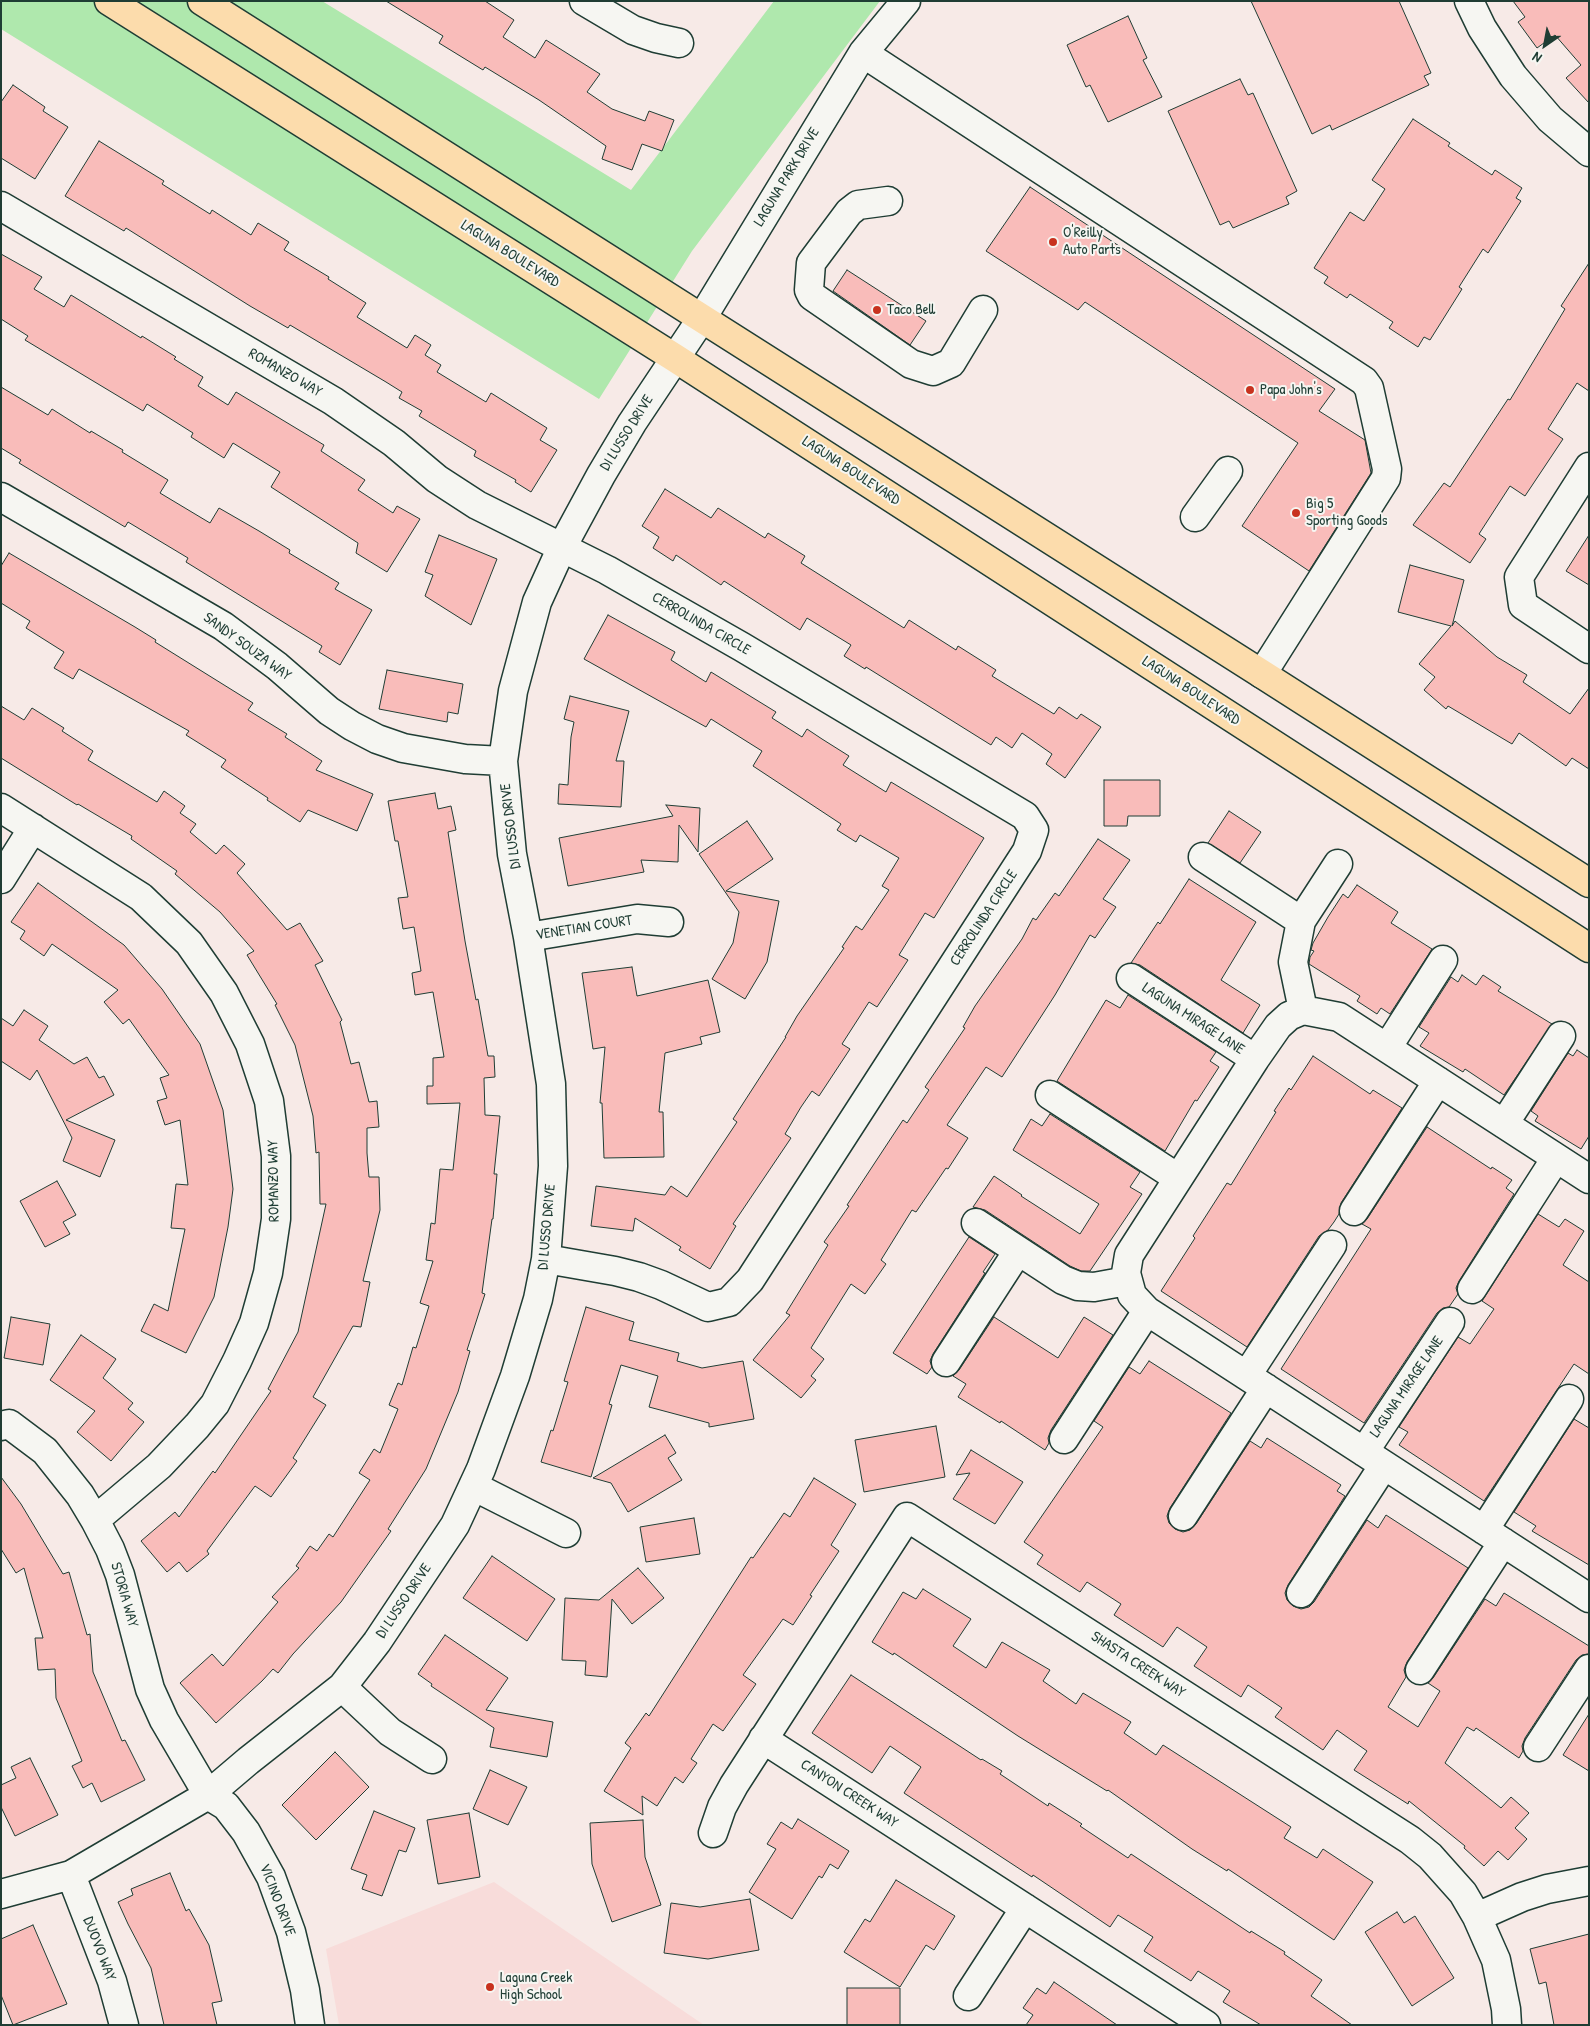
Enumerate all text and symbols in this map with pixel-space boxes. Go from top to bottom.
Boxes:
north arrow [1520,20,1570,70]
text: N [1528,48,1545,68]
street label: LAGUNA PARK DRIVE [750,124,824,230]
street label: LAGUNA BOULEVARD [457,216,563,292]
place label: O'Reilly Auto Parts [1063,224,1121,259]
marker: O'Reilly Auto Parts [1047,236,1059,248]
place label: Taco Bell [887,301,935,319]
marker: Taco Bell [871,304,883,316]
street label: ROMANZO WAY [245,345,325,401]
place label: Papa John's [1260,381,1322,399]
marker: Papa John's [1244,384,1256,396]
street label: DI LUSSO DRIVE [597,392,657,474]
street label: LAGUNA BOULEVARD [799,433,903,509]
place label: Big 5 Sporting Goods [1306,495,1387,530]
marker: Big 5 Sporting Goods [1290,507,1302,519]
street label: CERROLINDA CIRCLE [649,589,753,659]
street label: SANDY SOUZA WAY [199,609,295,685]
street label: LAGUNA BOULEVARD [1139,653,1243,729]
street label: DI LUSSO DRIVE [497,782,525,870]
street label: CERROLINDA CIRCLE [946,867,1022,969]
street label: VENETIAN COURT [534,911,634,945]
street label: LAGUNA MIRAGE LANE [1138,979,1248,1059]
street label: ROMANZO WAY [264,1140,284,1222]
street label: DI LUSSO DRIVE [534,1183,560,1271]
street label: LAGUNA MIRAGE LANE [1366,1333,1448,1441]
street label: DI LUSSO DRIVE [372,1560,436,1642]
street label: STORIA WAY [106,1561,142,1629]
street label: SHASTA CREEK WAY [1088,1628,1188,1702]
street label: CANYON CREEK WAY [797,1756,901,1832]
street label: VICINO DRIVE [255,1861,299,1939]
street label: DUOVO WAY [79,1914,119,1984]
place label: Laguna Creek High School [500,1969,572,2004]
marker: Laguna Creek High School [484,1981,496,1993]

